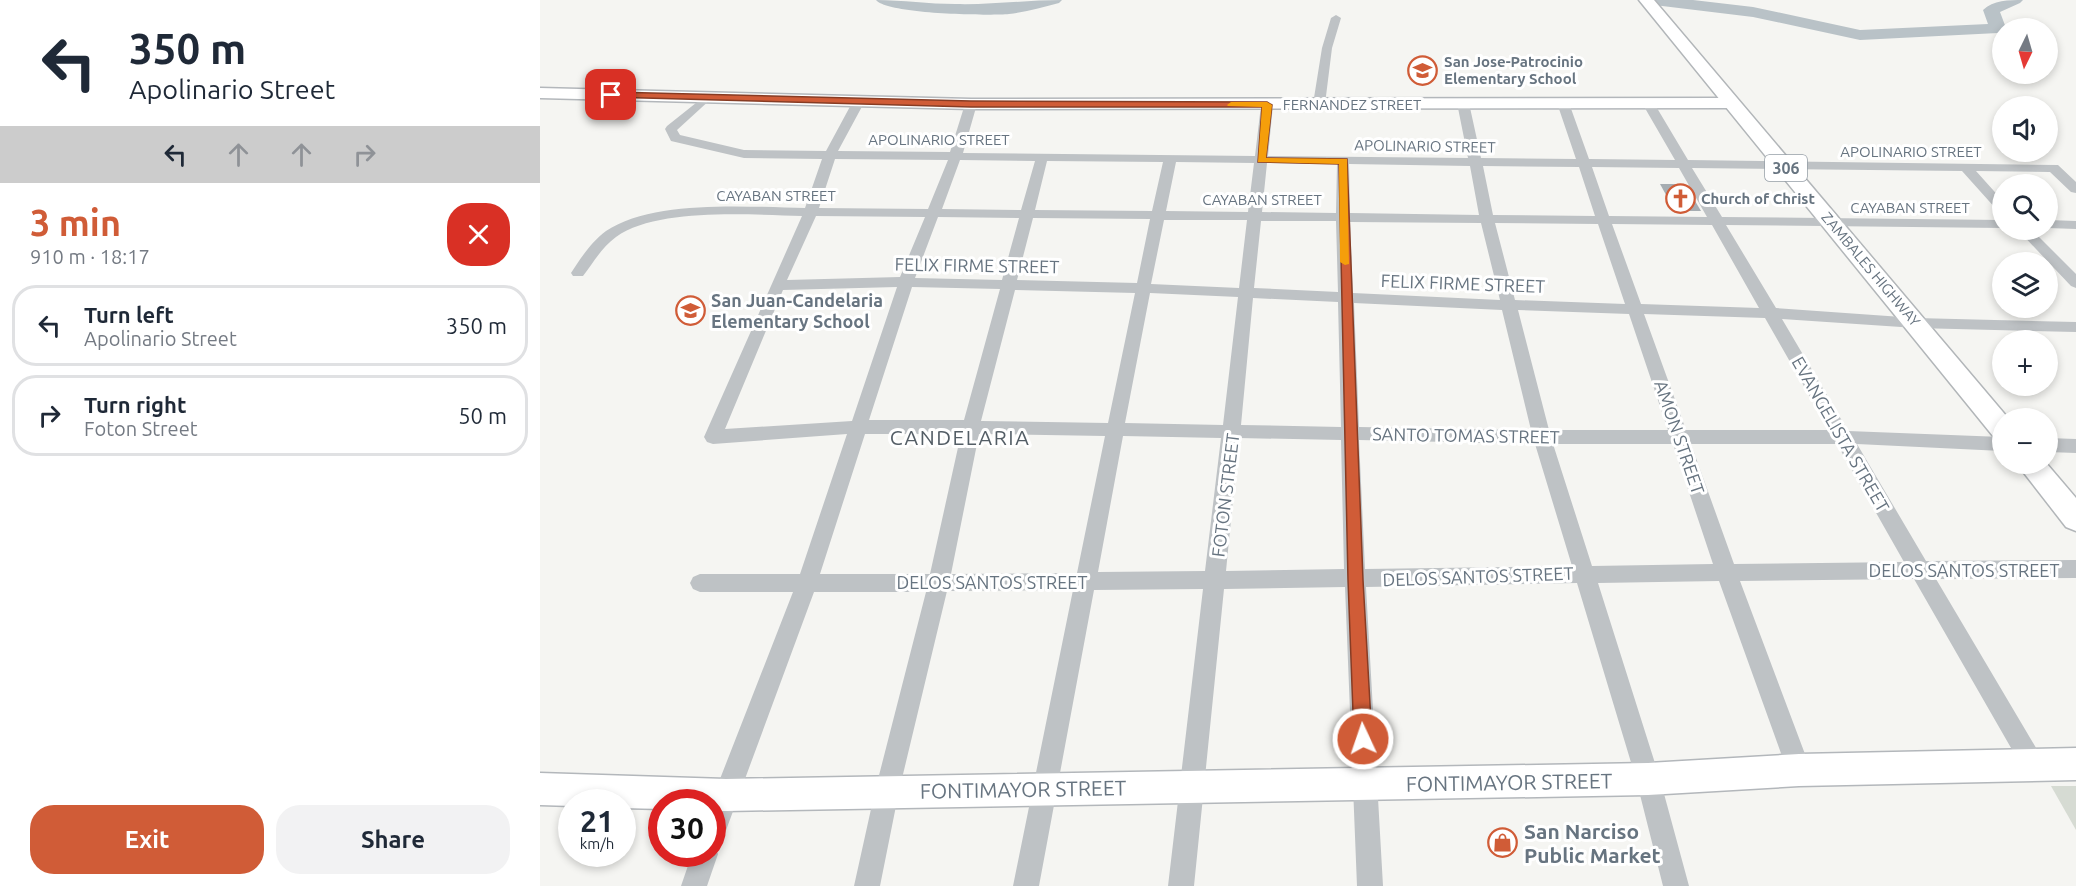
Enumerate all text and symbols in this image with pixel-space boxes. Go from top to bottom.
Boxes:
north arrow [1992,18,2058,84]
map controls [1992,18,2058,474]
icon: left [30,24,108,102]
text: 350 m [129,25,246,72]
place label: San Jose-Patrocinio Elementary School [1444,53,1583,87]
school or university icon: San Jose-Patrocinio Elementary School [1407,54,1439,86]
pin [585,69,636,120]
text: Apolinario Street [129,74,335,104]
icon: arrive [594,78,627,111]
street label: FERNANDEZ STREET [1283,96,1422,113]
button: sound [1992,96,2058,162]
street label: APOLINARIO STREET [868,131,1010,148]
street label: APOLINARIO STREET [1354,136,1496,156]
icon: left [159,138,192,171]
icon: ahead [222,138,255,171]
icon: ahead [285,138,318,171]
icon: right [348,138,381,171]
street label: APOLINARIO STREET [1840,143,1982,160]
road number: 306 [1765,155,1807,181]
button: search [1992,174,2058,240]
church icon: Church of Christ [1664,182,1696,214]
street label: CAYABAN STREET [716,187,837,204]
place label: Church of Christ [1701,190,1815,207]
street label: CAYABAN STREET [1202,191,1323,208]
street label: CAYABAN STREET [1850,199,1971,216]
text: 3 min [30,202,121,243]
button: close [447,203,510,266]
street label: ZAMBALES HIGHWAY [1818,208,1924,330]
text: 910 m · 18:17 [30,245,150,268]
button: layers [1992,252,2058,318]
street label: FELIX FIRME STREET [895,254,1059,276]
street label: FELIX FIRME STREET [1380,270,1546,296]
place label: San Juan-Candelaria Elementary School [711,290,883,331]
school or university icon: San Juan-Candelaria Elementary School [674,294,706,326]
text: Turn left [84,302,174,327]
icon: left [33,309,66,342]
text: 350 m [446,313,507,338]
text: Apolinario Street [84,327,237,350]
button: + [1992,330,2058,396]
street label: EVANGELISTA STREET [1788,353,1894,515]
street label: AMON STREET [1651,377,1709,497]
text: Turn right [84,392,186,417]
icon: right [33,399,66,432]
text: 50 m [458,403,507,428]
button: − [1992,408,2058,474]
text: Foton Street [84,417,198,440]
street label: SANTO TOMAS STREET [1372,423,1560,447]
district label: CANDELARIA [890,425,1030,449]
street label: FOTON STREET [1207,432,1243,558]
street label: DELOS SANTOS STREET [1869,560,2059,580]
street label: DELOS SANTOS STREET [1382,563,1574,589]
street label: DELOS SANTOS STREET [897,572,1087,592]
position arrow [1331,707,1395,771]
street label: FONTIMAYOR STREET [1406,768,1613,796]
street label: FONTIMAYOR STREET [920,775,1127,803]
speed limit sign: 30 [648,789,726,867]
text: 21 [580,804,614,838]
button: Exit [30,805,264,874]
button: Share [276,805,510,874]
place label: San Narciso Public Market [1524,819,1661,867]
shop icon: San Narciso Public Market [1487,827,1519,859]
text: km/h [580,835,614,852]

